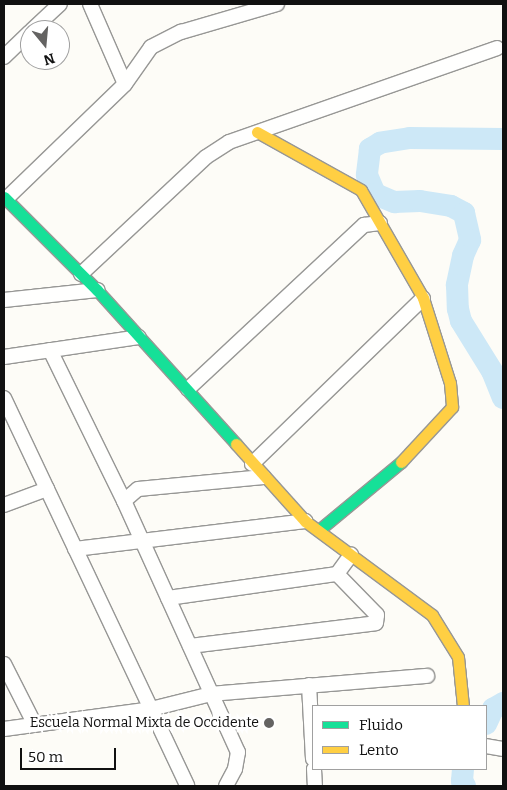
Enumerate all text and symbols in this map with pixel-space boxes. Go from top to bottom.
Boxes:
north arrow [20,20,70,70]
text: N [42,49,57,69]
legend [312,705,487,770]
place label: Escuela Normal Mixta de Occidente [30,715,259,731]
text: Fluido [359,716,403,734]
marker: Escuela Normal Mixta de Occidente [263,717,275,729]
scale bar [22,738,119,770]
text: Lento [359,741,399,759]
text: 50 m [28,748,63,766]

